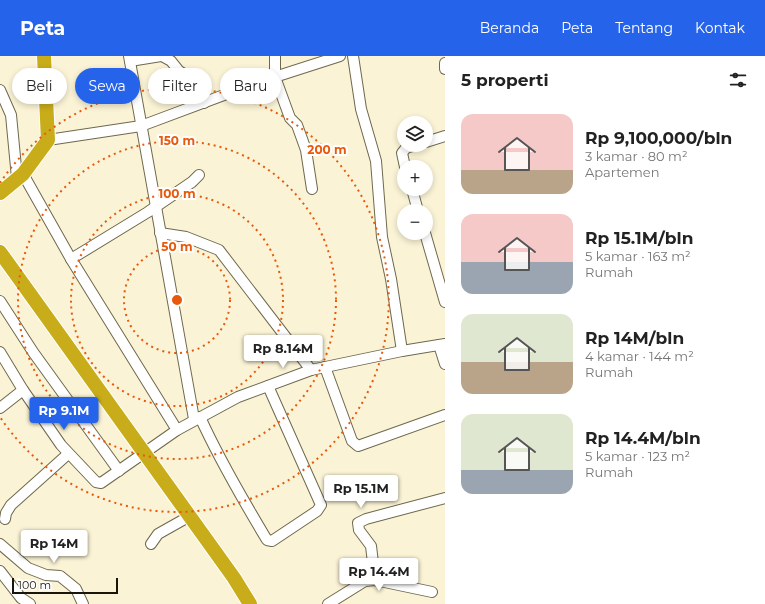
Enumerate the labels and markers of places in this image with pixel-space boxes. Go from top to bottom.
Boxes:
centre of rings [170,293,184,307]
pin: Rp 8.14M [242,335,324,369]
pin: Rp 9.1M [27,397,101,431]
pin: Rp 15.1M [320,475,402,509]
pin: Rp 14M [21,530,87,564]
pin: Rp 14.4M [338,558,420,592]

